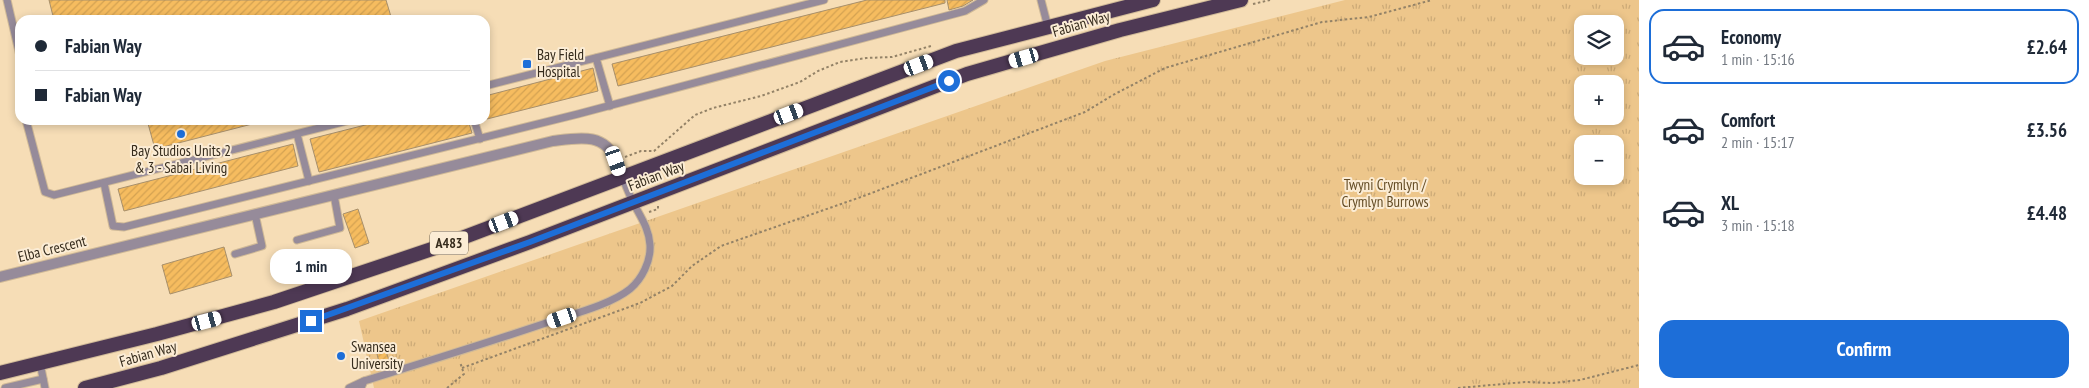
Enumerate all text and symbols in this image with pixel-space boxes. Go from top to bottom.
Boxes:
street label: Fabian Way [1050,6,1112,41]
map controls [1574,15,1624,185]
button: layers [1574,15,1624,65]
icon: car [1661,24,1706,69]
text: Economy [1721,25,1781,49]
text: Fabian Way [65,34,142,58]
text: £2.64 [2027,35,2067,59]
place label: Bay Field Hospital [537,45,584,81]
car [1007,47,1040,69]
text: 1 min · 15:16 [1721,49,1795,69]
car [902,53,935,77]
marker: Bay Field Hospital [521,58,533,70]
route start [938,70,960,92]
button: + [1574,75,1624,125]
text: Fabian Way [65,83,142,107]
car [772,102,805,126]
icon: car [1661,107,1706,152]
text: Comfort [1721,108,1775,132]
text: £3.56 [2027,118,2067,142]
marker: Bay Studios Units 2 & 3 - Sabai Living [175,128,187,140]
text: 2 min · 15:17 [1721,132,1795,152]
button: − [1574,135,1624,185]
place label: Bay Studios Units 2 & 3 - Sabai Living [131,141,231,177]
car [604,144,627,178]
street label: Fabian Way [625,156,687,195]
park label: Twyni Crymlyn / Crymlyn Burrows [1341,175,1429,211]
icon: car [1661,190,1706,235]
text: XL [1721,191,1739,215]
text: £4.48 [2027,201,2067,225]
car [487,210,520,234]
text: 3 min · 15:18 [1721,215,1795,235]
street label: Elba Crescent [16,231,88,266]
road number: A483 [430,232,468,254]
callout: 1 min [270,248,352,284]
text: 1 min [295,256,327,276]
car [545,306,578,330]
car [190,310,223,332]
route end [300,310,322,332]
button: Confirm [1659,320,2069,378]
street label: Fabian Way [117,336,179,371]
place label: Swansea University [351,337,403,373]
marker: Swansea University [335,350,347,362]

